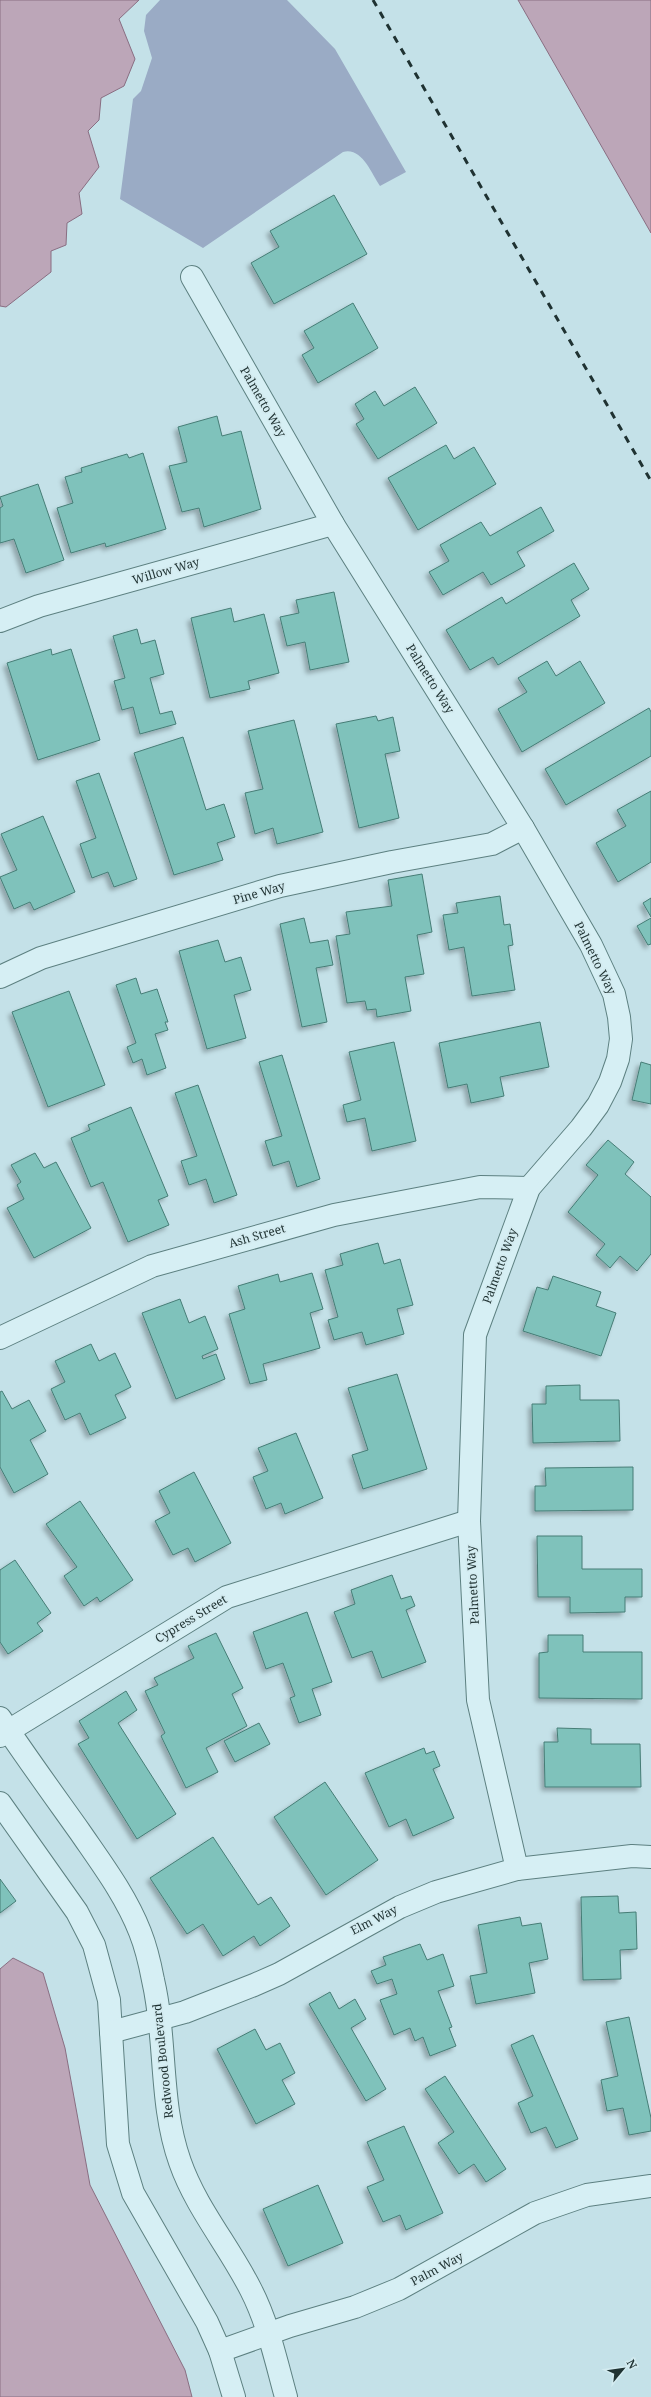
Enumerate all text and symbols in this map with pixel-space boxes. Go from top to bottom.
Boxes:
street label: Palmetto Way [236,363,291,440]
street label: Willow Way [130,553,202,588]
street label: Palmetto Way [402,641,459,717]
street label: Pine Way [231,877,287,908]
street label: Palmetto Way [570,919,620,997]
street label: Ash Street [227,1219,287,1252]
street label: Palmetto Way [478,1226,521,1306]
street label: Palmetto Way [462,1545,483,1625]
street label: Cypress Street [152,1590,230,1647]
street label: Elm Way [347,1900,400,1939]
street label: Redwood Boulevard [148,2002,177,2119]
street label: Palm Way [408,2248,466,2289]
north arrow [603,2349,643,2389]
text: N [624,2356,641,2372]

